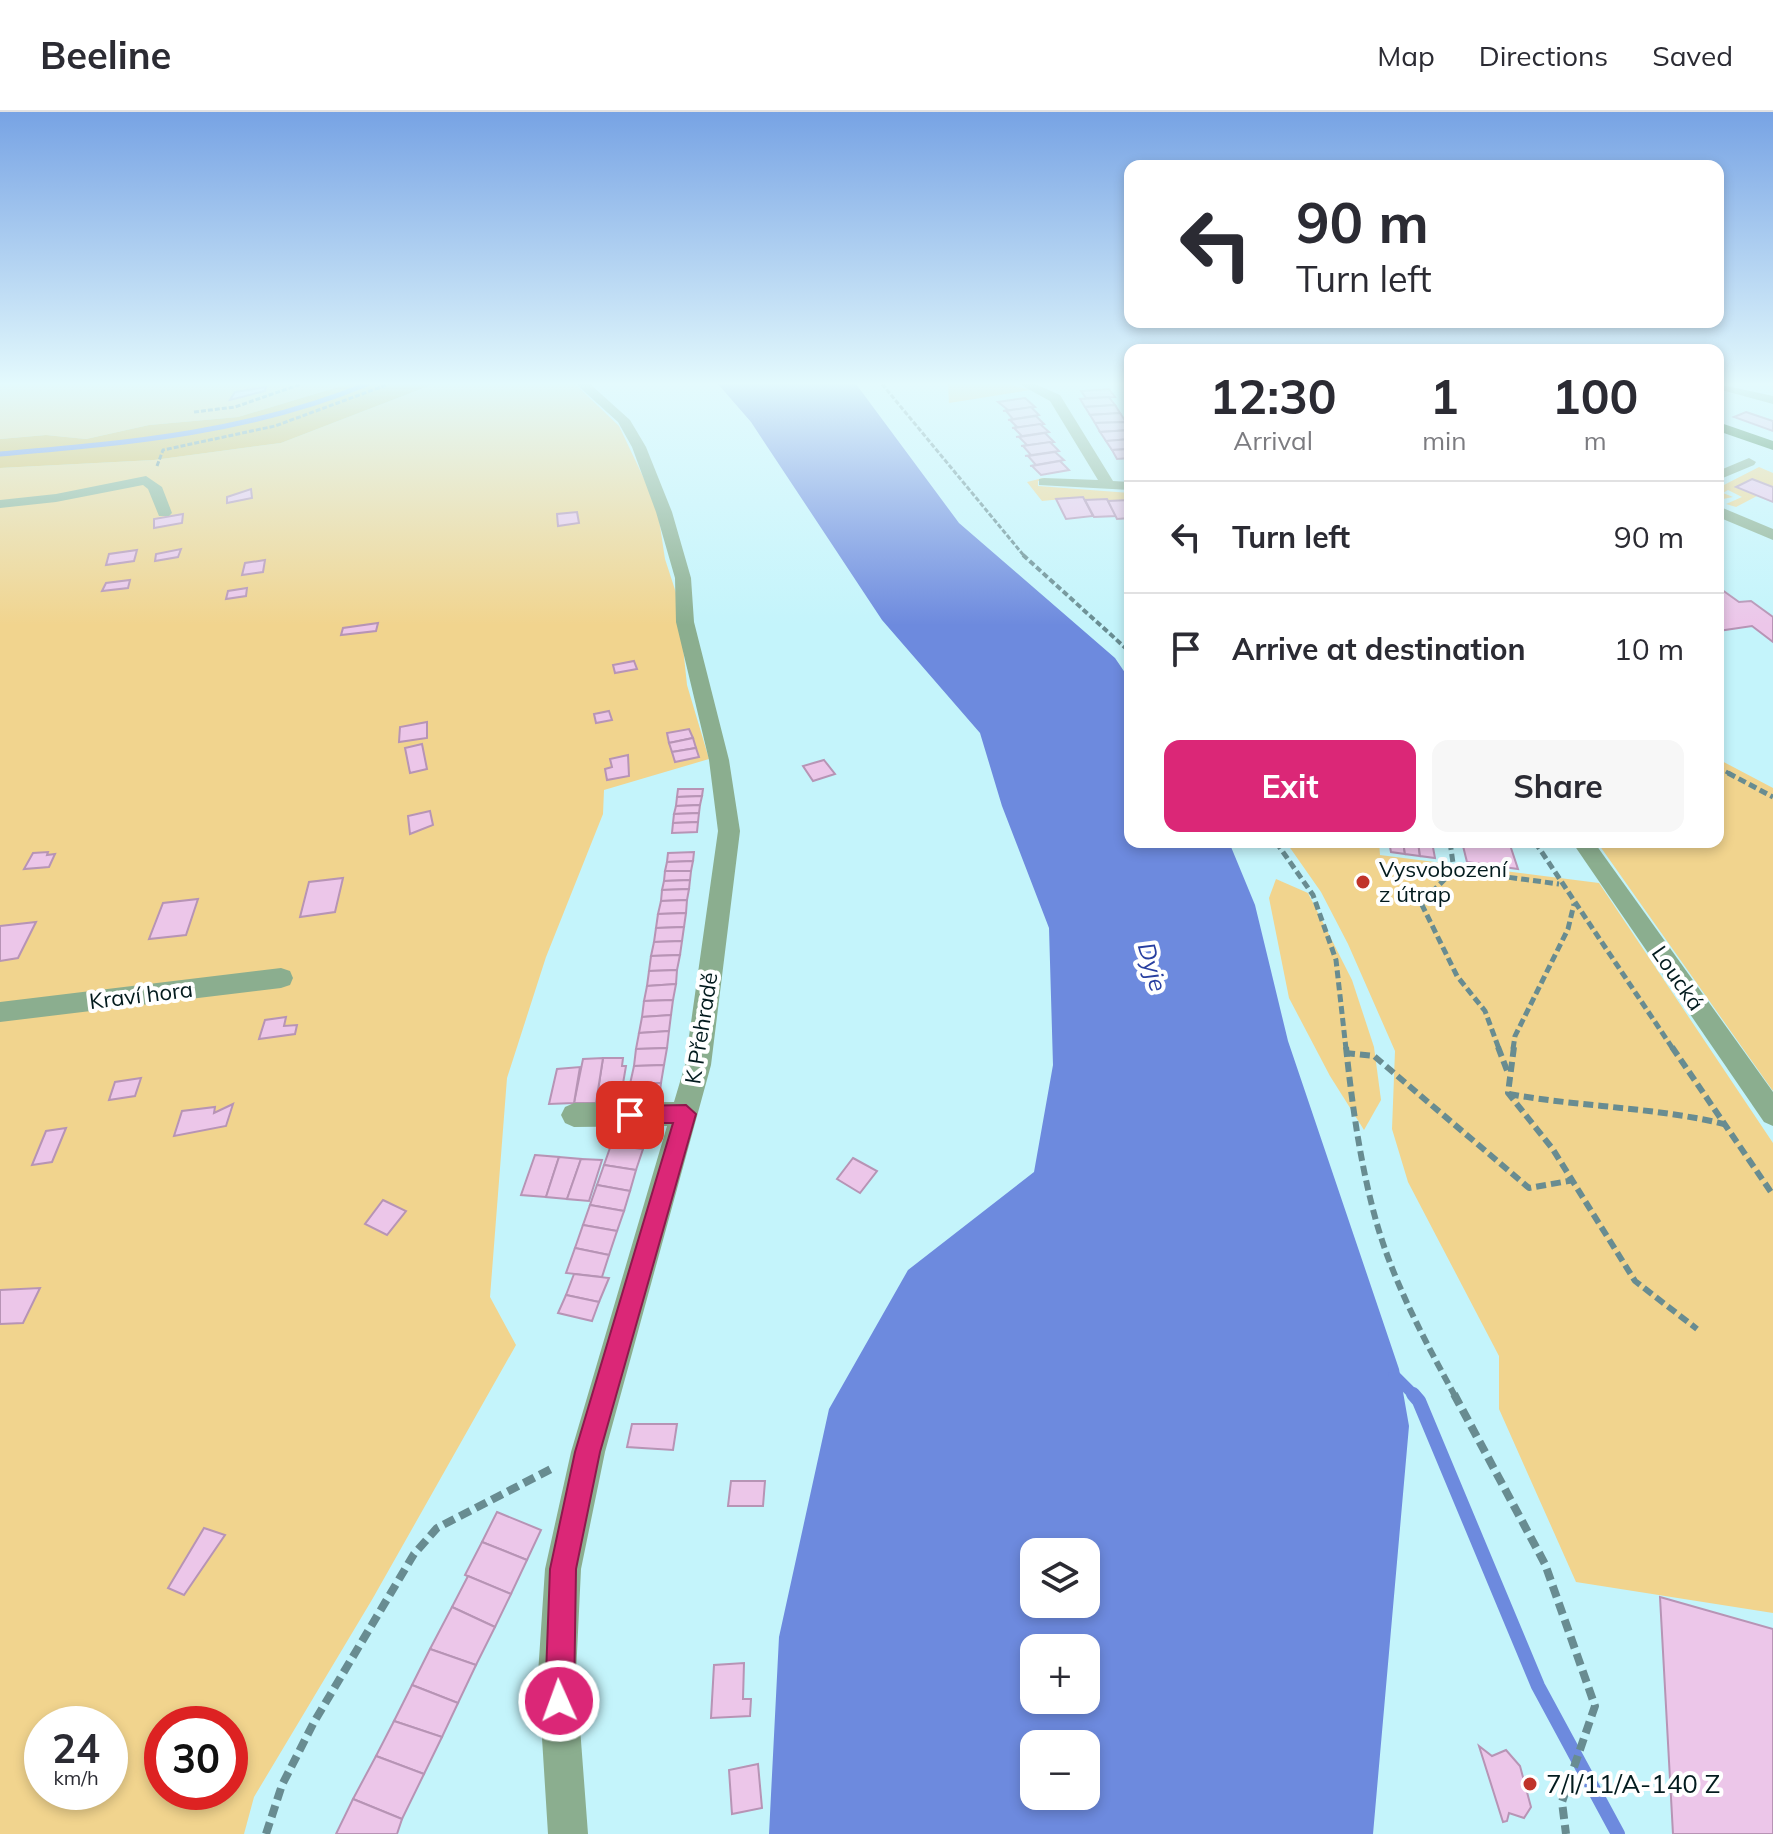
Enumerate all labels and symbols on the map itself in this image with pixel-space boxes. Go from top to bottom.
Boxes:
place label: Vysvobození z útrap [1379,855,1509,908]
marker: Vysvobození z útrap [1354,873,1372,891]
water label: Dyje [1132,939,1174,995]
street label: Loucká [1646,940,1710,1016]
street label: K Přehradě [678,970,724,1086]
street label: Kraví hora [88,975,194,1015]
pin [596,1081,664,1149]
position arrow [517,1659,601,1743]
speed limit sign: 30 [144,1706,248,1810]
place label: 7/I/11/A-140 Z [1546,1767,1720,1800]
marker: 7/I/11/A-140 Z [1521,1775,1539,1793]

